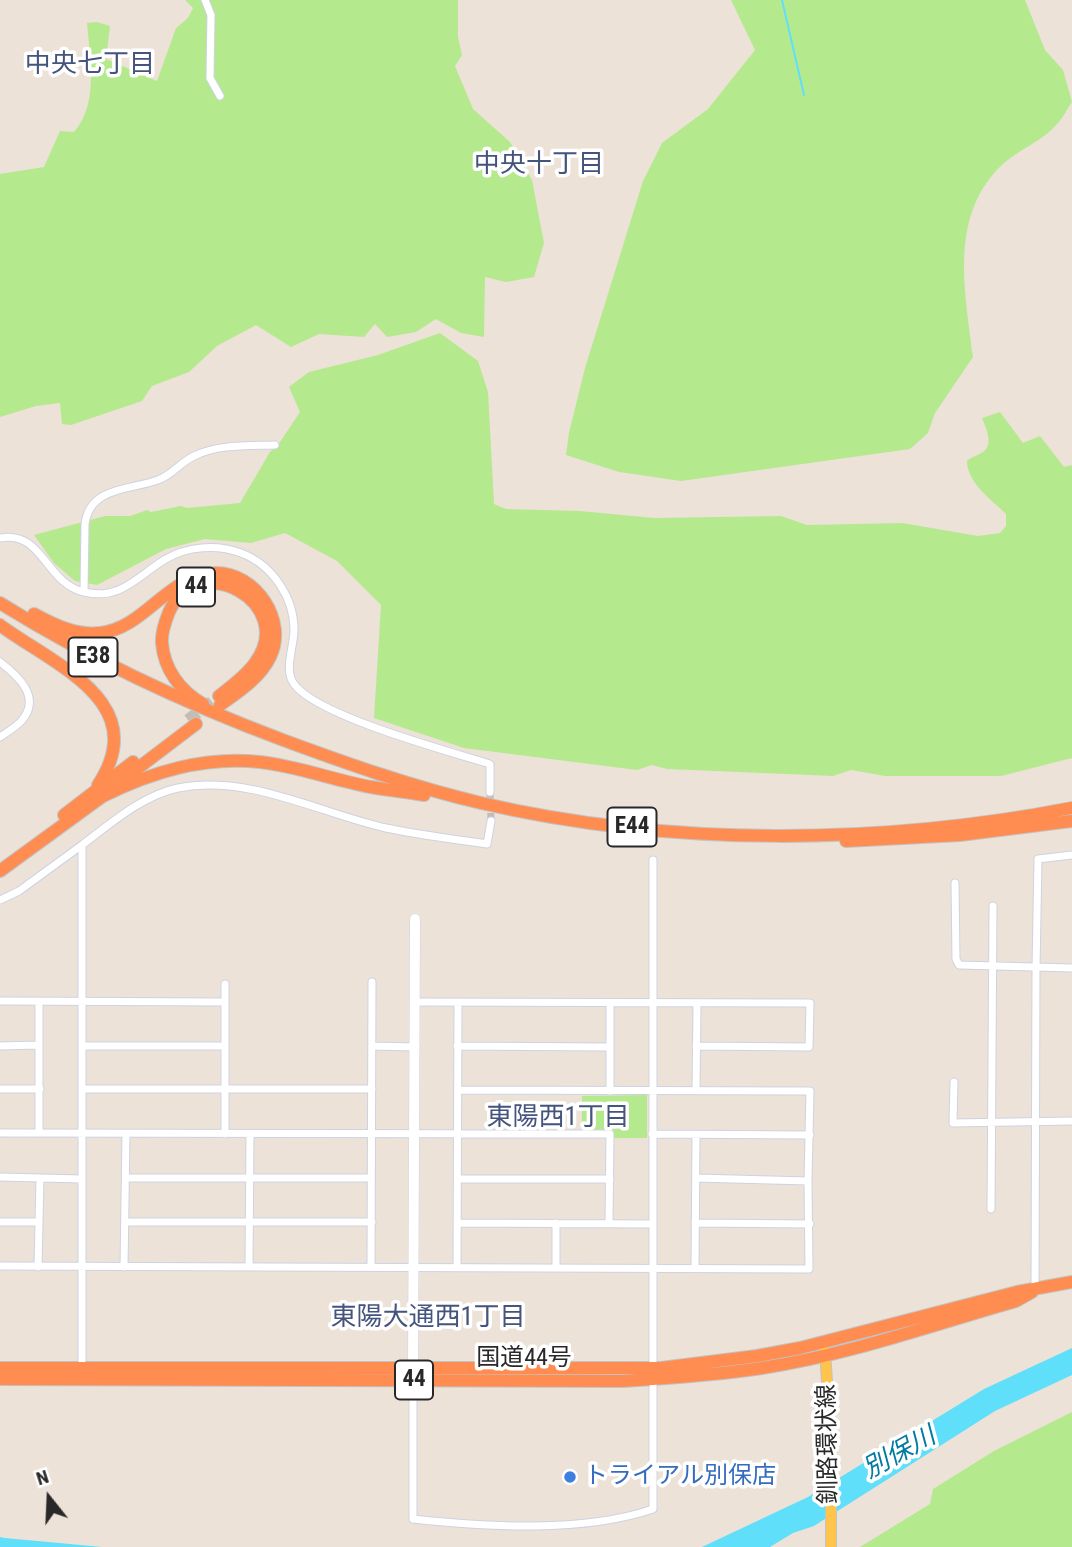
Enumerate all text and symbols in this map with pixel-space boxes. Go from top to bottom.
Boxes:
district label: 中央七丁目 [25,49,155,81]
district label: 中央十丁目 [474,149,604,181]
road number: 44 [177,568,215,607]
road number: E38 [68,638,118,677]
road number: E44 [608,807,656,846]
district label: 東陽西1丁目 [487,1102,629,1134]
district label: 東陽大通西1丁目 [331,1302,525,1334]
street label: 国道44号 [476,1345,572,1373]
road number: 44 [395,1360,433,1400]
street label: 釧路環状線 [814,1384,844,1504]
water label: 別保川 [858,1421,942,1487]
north arrow [14,1463,84,1533]
place label: トライアル別保店 [584,1463,776,1491]
text: N [33,1465,51,1490]
marker: トライアル別保店 [562,1469,578,1485]

